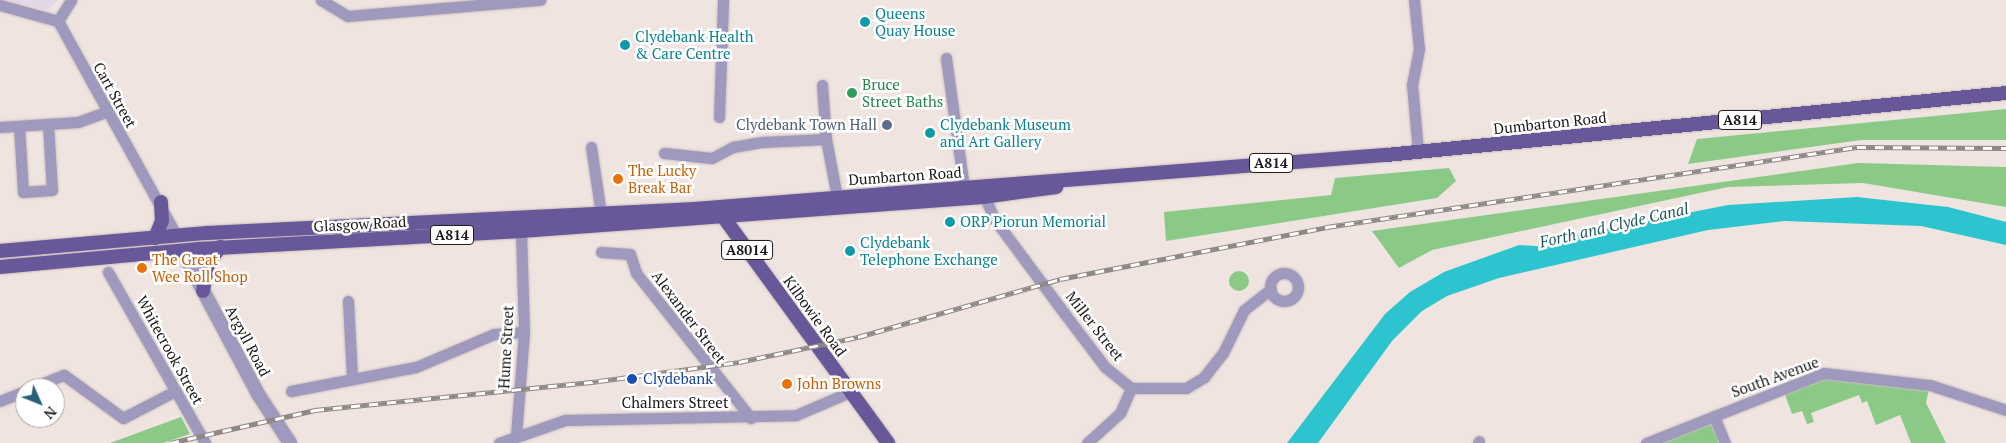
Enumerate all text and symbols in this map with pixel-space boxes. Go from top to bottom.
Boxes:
place label: Queens Quay House [875,4,955,39]
marker: Queens Quay House [859,16,871,28]
place label: Clydebank Health & Care Centre [635,27,754,62]
marker: Clydebank Health & Care Centre [619,39,631,51]
street label: Cart Street [90,59,140,131]
place label: Bruce Street Baths [862,75,943,110]
marker: Bruce Street Baths [846,87,858,99]
street label: Dumbarton Road [1493,108,1607,138]
road number: A814 [1718,108,1762,132]
place label: Clydebank Museum and Art Gallery [940,115,1071,150]
place label: Clydebank Town Hall [736,116,877,134]
marker: Clydebank Town Hall [881,119,893,131]
marker: Clydebank Museum and Art Gallery [924,127,936,139]
road number: A814 [1248,152,1294,174]
place label: The Lucky Break Bar [628,161,696,196]
street label: Dumbarton Road [848,163,962,189]
marker: The Lucky Break Bar [612,173,624,185]
water label: Forth and Clyde Canal [1538,199,1690,251]
street label: Glasgow Road [313,213,407,235]
place label: ORP Piorun Memorial [960,213,1106,231]
marker: ORP Piorun Memorial [944,216,956,228]
road number: A814 [430,224,474,246]
place label: Clydebank Telephone Exchange [860,233,998,268]
road number: A8014 [721,238,773,262]
marker: Clydebank Telephone Exchange [844,245,856,257]
place label: The Great Wee Roll Shop [152,250,248,285]
marker: The Great Wee Roll Shop [136,262,148,274]
street label: Alexander Street [648,267,730,367]
street label: Kilbowie Road [780,272,850,360]
street label: Miller Street [1062,288,1128,364]
street label: Whitecrook Street [133,293,207,407]
street label: Argyll Road [222,303,274,379]
street label: Hume Street [495,305,517,389]
street label: South Avenue [1729,353,1821,401]
place label: Clydebank [643,370,713,388]
marker: Clydebank [625,372,639,386]
place label: John Browns [797,375,881,393]
north arrow [15,378,65,428]
marker: John Browns [781,378,793,390]
street label: Chalmers Street [622,394,728,412]
text: N [40,403,61,423]

